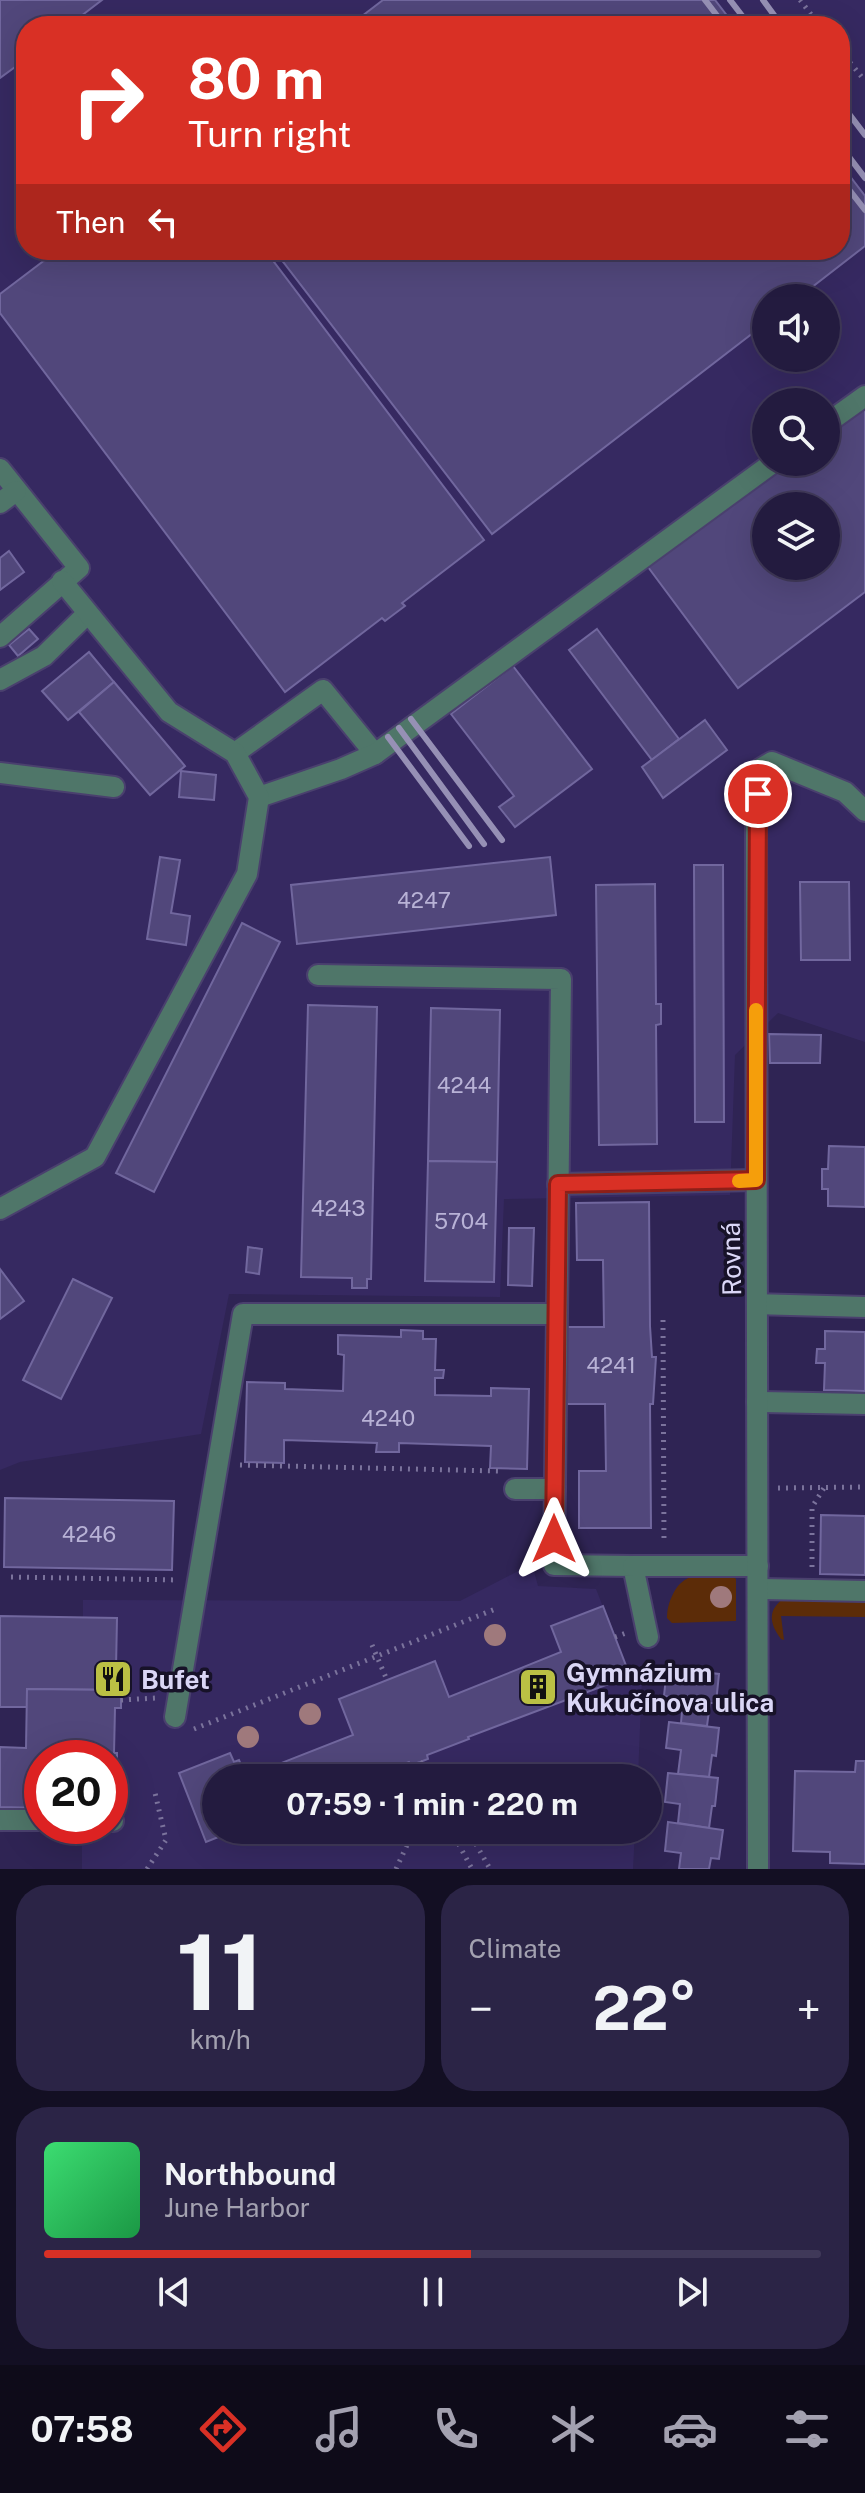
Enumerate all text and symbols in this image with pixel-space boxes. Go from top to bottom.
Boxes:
text: 80 m [188,46,324,112]
icon: right [56,48,160,152]
text: Turn right [188,113,351,155]
icon: left [141,200,185,244]
text: Then [56,204,125,240]
map controls [752,284,840,580]
button: sound [752,284,840,372]
button: search [752,388,840,476]
button: layers [752,492,840,580]
pin [724,760,792,828]
icon: arrive [736,772,780,816]
house number: 4247 [397,887,451,913]
house number: 4244 [437,1072,491,1098]
house number: 4243 [311,1195,365,1221]
house number: 5704 [434,1208,488,1234]
street label: Rovná [715,1222,747,1296]
house number: 4241 [586,1352,636,1378]
house number: 4240 [361,1405,415,1431]
position arrow [512,1497,596,1581]
house number: 4246 [62,1521,116,1547]
place label: Gymnázium Kukučínova ulica [566,1657,774,1718]
restaurant icon: Bufet [92,1658,134,1700]
place label: Bufet [141,1664,210,1695]
building icon: Gymnázium Kukučínova ulica [517,1666,559,1708]
speed limit sign: 20 [24,1740,128,1844]
text: 07:59 · 1 min · 220 m [286,1786,578,1822]
text: 11 [176,1911,265,2033]
text: Climate [469,1933,562,1964]
text: 22° [592,1973,697,2044]
text: − [469,1983,493,2035]
text: + [797,1983,821,2035]
text: km/h [190,2024,251,2055]
text: Northbound [164,2156,336,2192]
text: June Harbor [164,2192,310,2223]
icon: previous [152,2270,196,2314]
icon: pause [411,2270,455,2314]
icon: next [670,2270,714,2314]
icon: directions [195,2401,251,2457]
icon: music [311,2401,367,2457]
icon: phone [428,2401,484,2457]
icon: climate [545,2401,601,2457]
icon: car [662,2401,718,2457]
icon: filters [779,2401,835,2457]
text: 07:58 [30,2408,134,2450]

